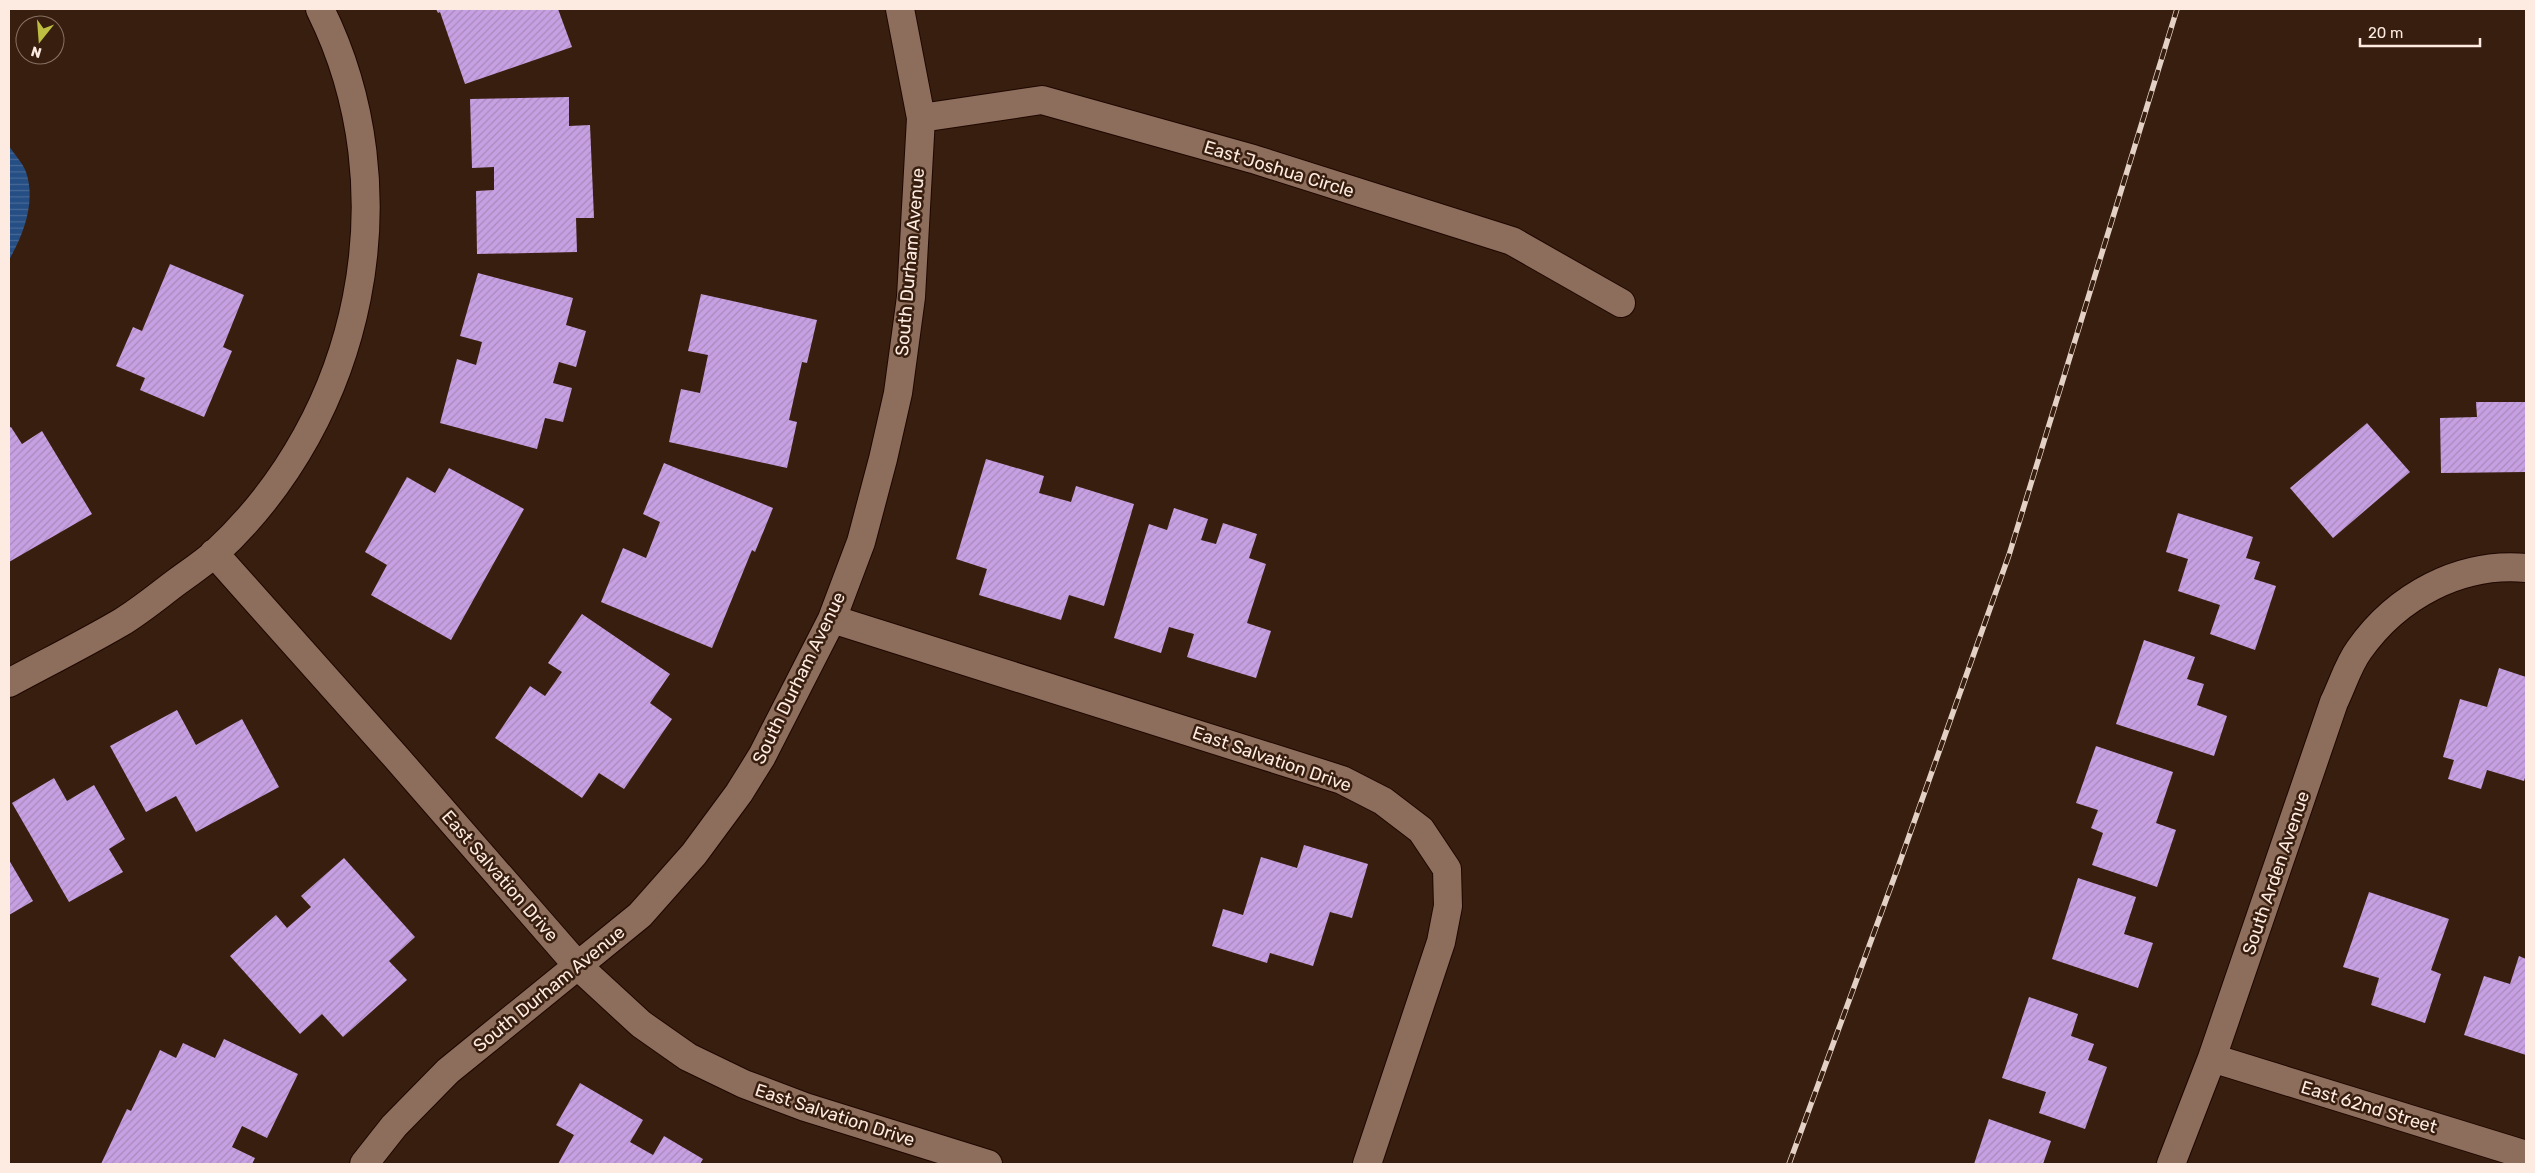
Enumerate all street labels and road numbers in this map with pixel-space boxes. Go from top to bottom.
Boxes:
street label: East Joshua Circle [1201,136,1357,202]
street label: South Durham Avenue [891,167,929,357]
street label: South Durham Avenue [748,588,850,768]
street label: East Salvation Drive [1190,721,1354,797]
street label: South Arden Avenue [2238,788,2314,958]
street label: East Salvation Drive [437,806,563,946]
street label: South Durham Avenue [469,921,629,1057]
street label: East 62nd Street [2298,1076,2440,1138]
street label: East Salvation Drive [752,1079,918,1151]

